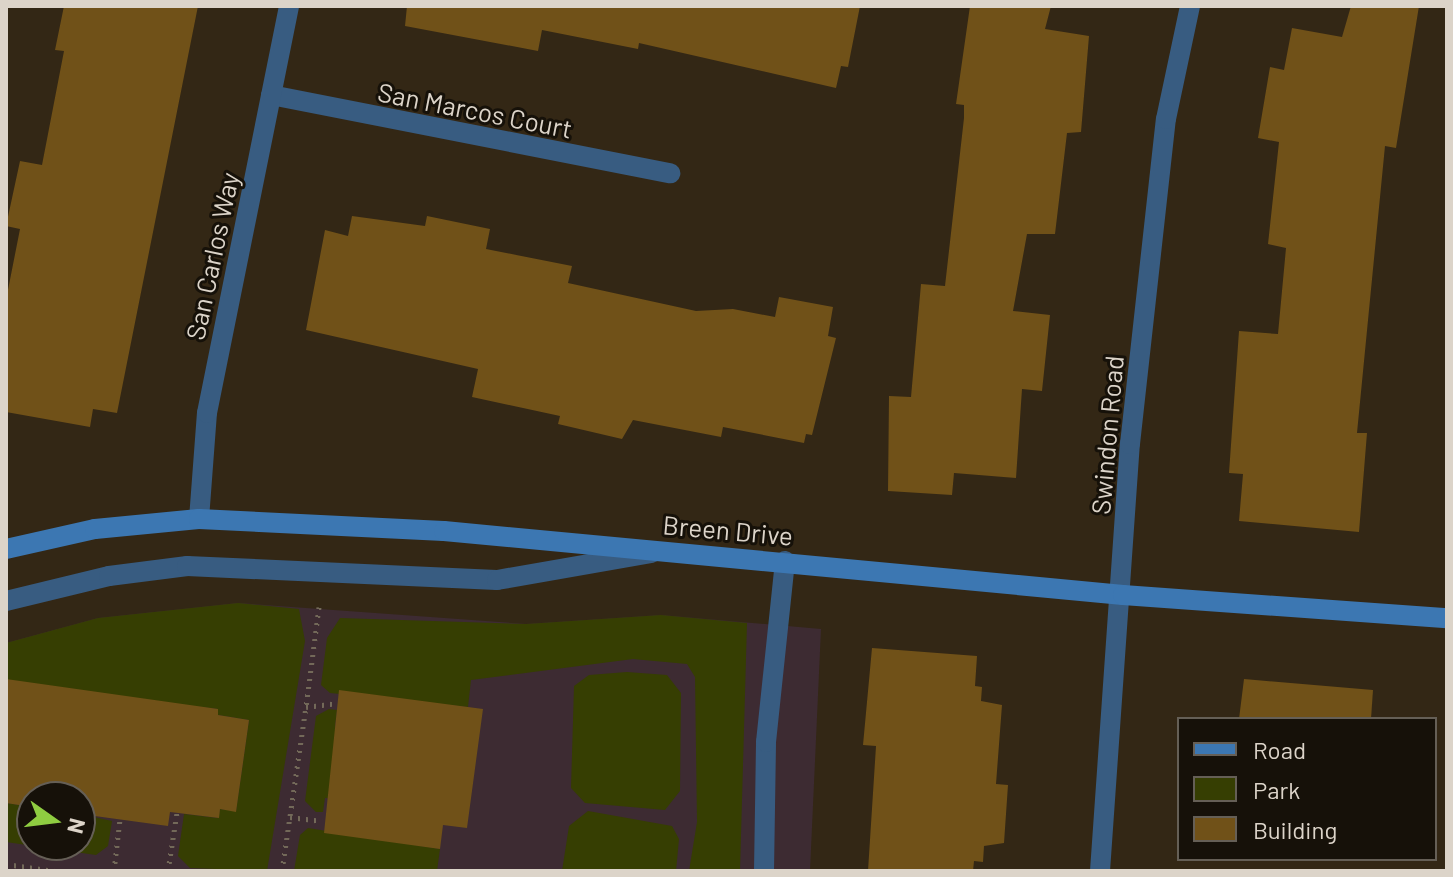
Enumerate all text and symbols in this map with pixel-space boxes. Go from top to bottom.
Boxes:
street label: San Marcos Court [375,76,575,144]
street label: San Carlos Way [179,169,245,343]
street label: Swindon Road [1085,354,1129,516]
street label: Breen Drive [662,509,794,551]
legend [1177,717,1437,861]
text: Road [1253,735,1306,764]
text: Park [1253,775,1300,804]
north arrow [16,781,96,861]
text: Building [1253,815,1337,844]
text: N [63,816,92,837]

